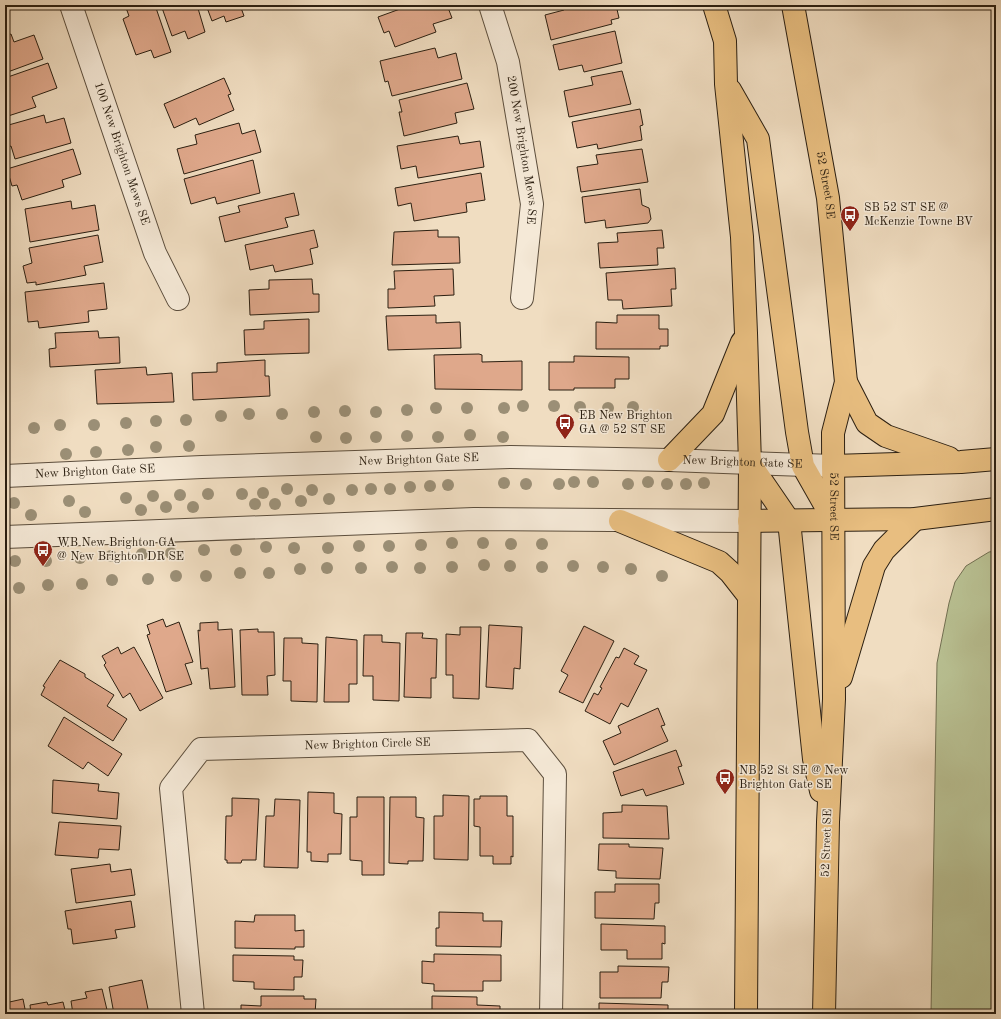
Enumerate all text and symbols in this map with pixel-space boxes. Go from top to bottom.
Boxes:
street label: 200 New Brighton Mews SE [504,75,538,225]
street label: 100 New Brighton Mews SE [92,81,151,227]
street label: 52 Street SE [814,150,836,219]
place label: SB 52 ST SE @ McKenzie Towne BV [864,201,973,228]
bus stop icon: SB 52 ST SE @ McKenzie Towne BV [839,204,861,232]
place label: EB New Brighton GA @ 52 ST SE [579,410,673,436]
bus stop icon: EB New Brighton GA @ 52 ST SE [554,412,576,440]
street label: New Brighton Gate SE [358,452,479,468]
street label: New Brighton Gate SE [682,454,803,471]
street label: New Brighton Gate SE [35,463,155,481]
street label: 52 Street SE [827,472,840,540]
place label: WB New Brighton GA @ New Brighton DR SE [57,537,184,563]
bus stop icon: WB New Brighton GA @ New Brighton DR SE [32,539,54,567]
street label: New Brighton Circle SE [304,737,431,752]
place label: NB 52 St SE @ New Brighton Gate SE [739,764,849,791]
bus stop icon: NB 52 St SE @ New Brighton Gate SE [714,767,736,795]
street label: 52 Street SE [819,809,834,877]

